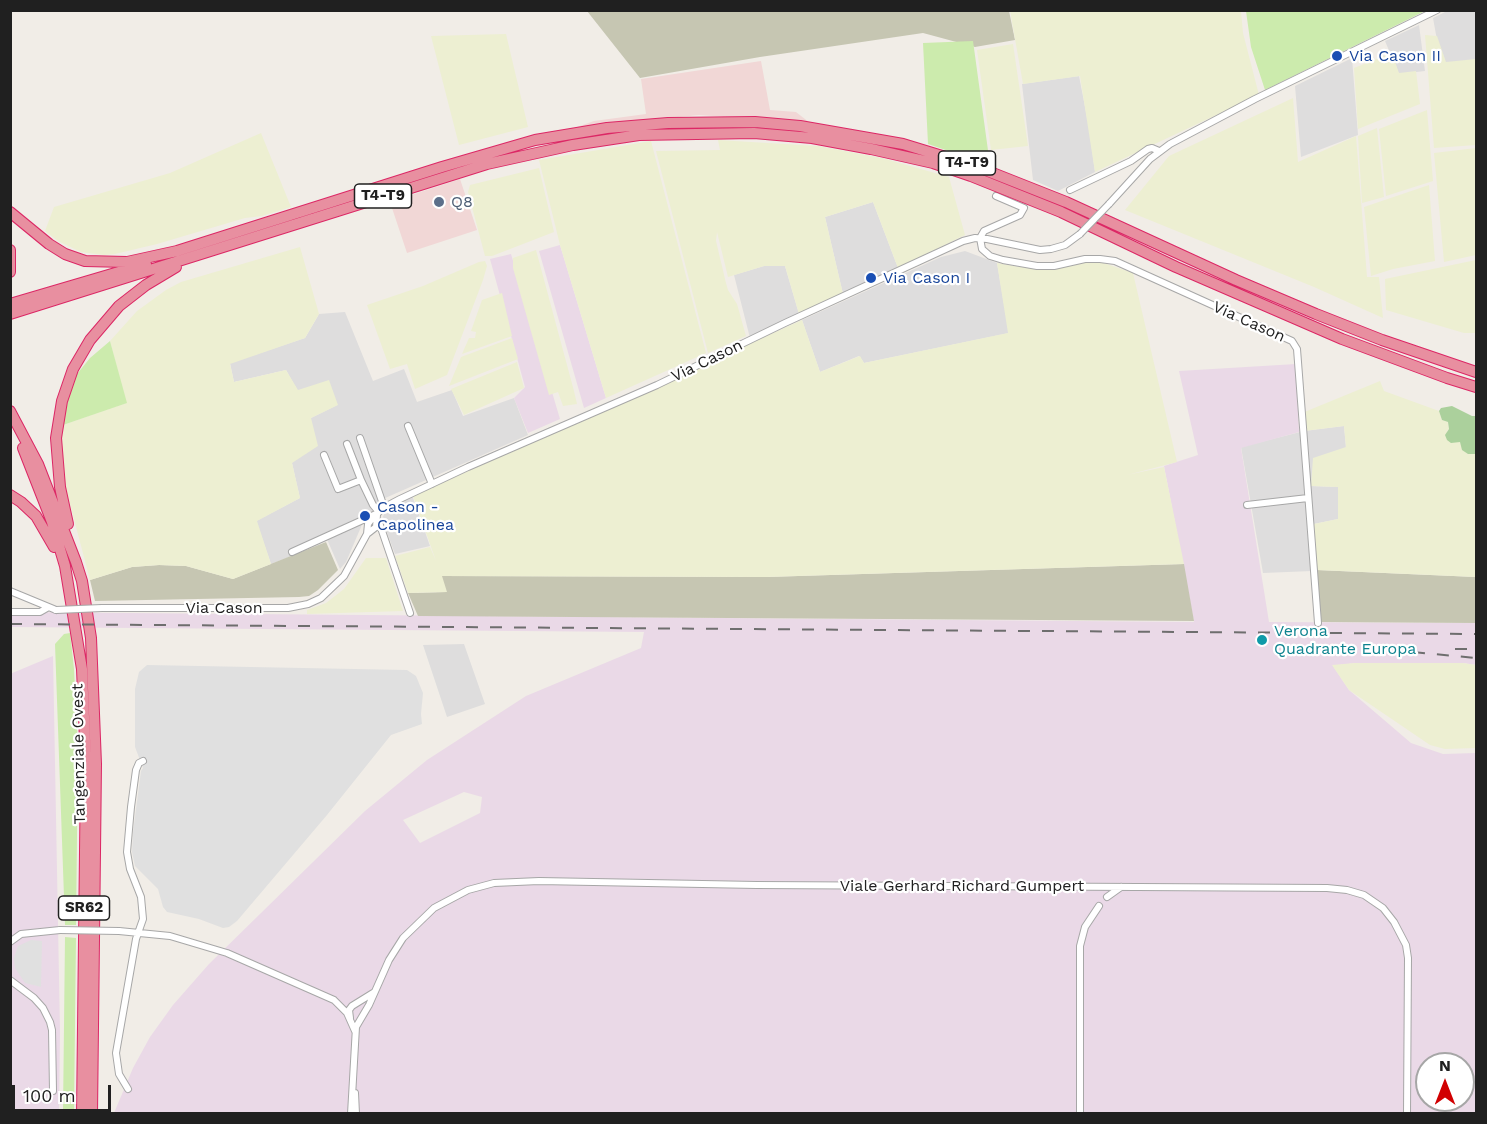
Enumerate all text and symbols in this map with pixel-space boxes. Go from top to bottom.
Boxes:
place label: Via Cason II [1349,46,1441,66]
marker: Via Cason II [1330,49,1344,63]
road number: T4-T9 [938,151,996,175]
road number: T4-T9 [354,184,412,208]
place label: Q8 [451,192,473,212]
marker: Q8 [432,195,446,209]
place label: Via Cason I [883,268,970,288]
marker: Via Cason I [864,271,878,285]
street label: Via Cason [1210,298,1288,346]
street label: Via Cason [668,335,746,387]
place label: Cason - Capolinea [377,497,454,535]
marker: Cason - Capolinea [358,509,372,523]
street label: Via Cason [185,598,263,618]
place label: Verona Quadrante Europa [1274,621,1416,659]
marker: Verona Quadrante Europa [1255,633,1269,647]
street label: Tangenziale Ovest [68,683,90,825]
street label: Viale Gerhard Richard Gumpert [840,876,1084,896]
road number: SR62 [58,896,110,920]
north arrow [1415,1052,1475,1112]
text: N [1439,1056,1451,1075]
scale bar [15,1073,114,1111]
text: 100 m [23,1085,76,1106]

